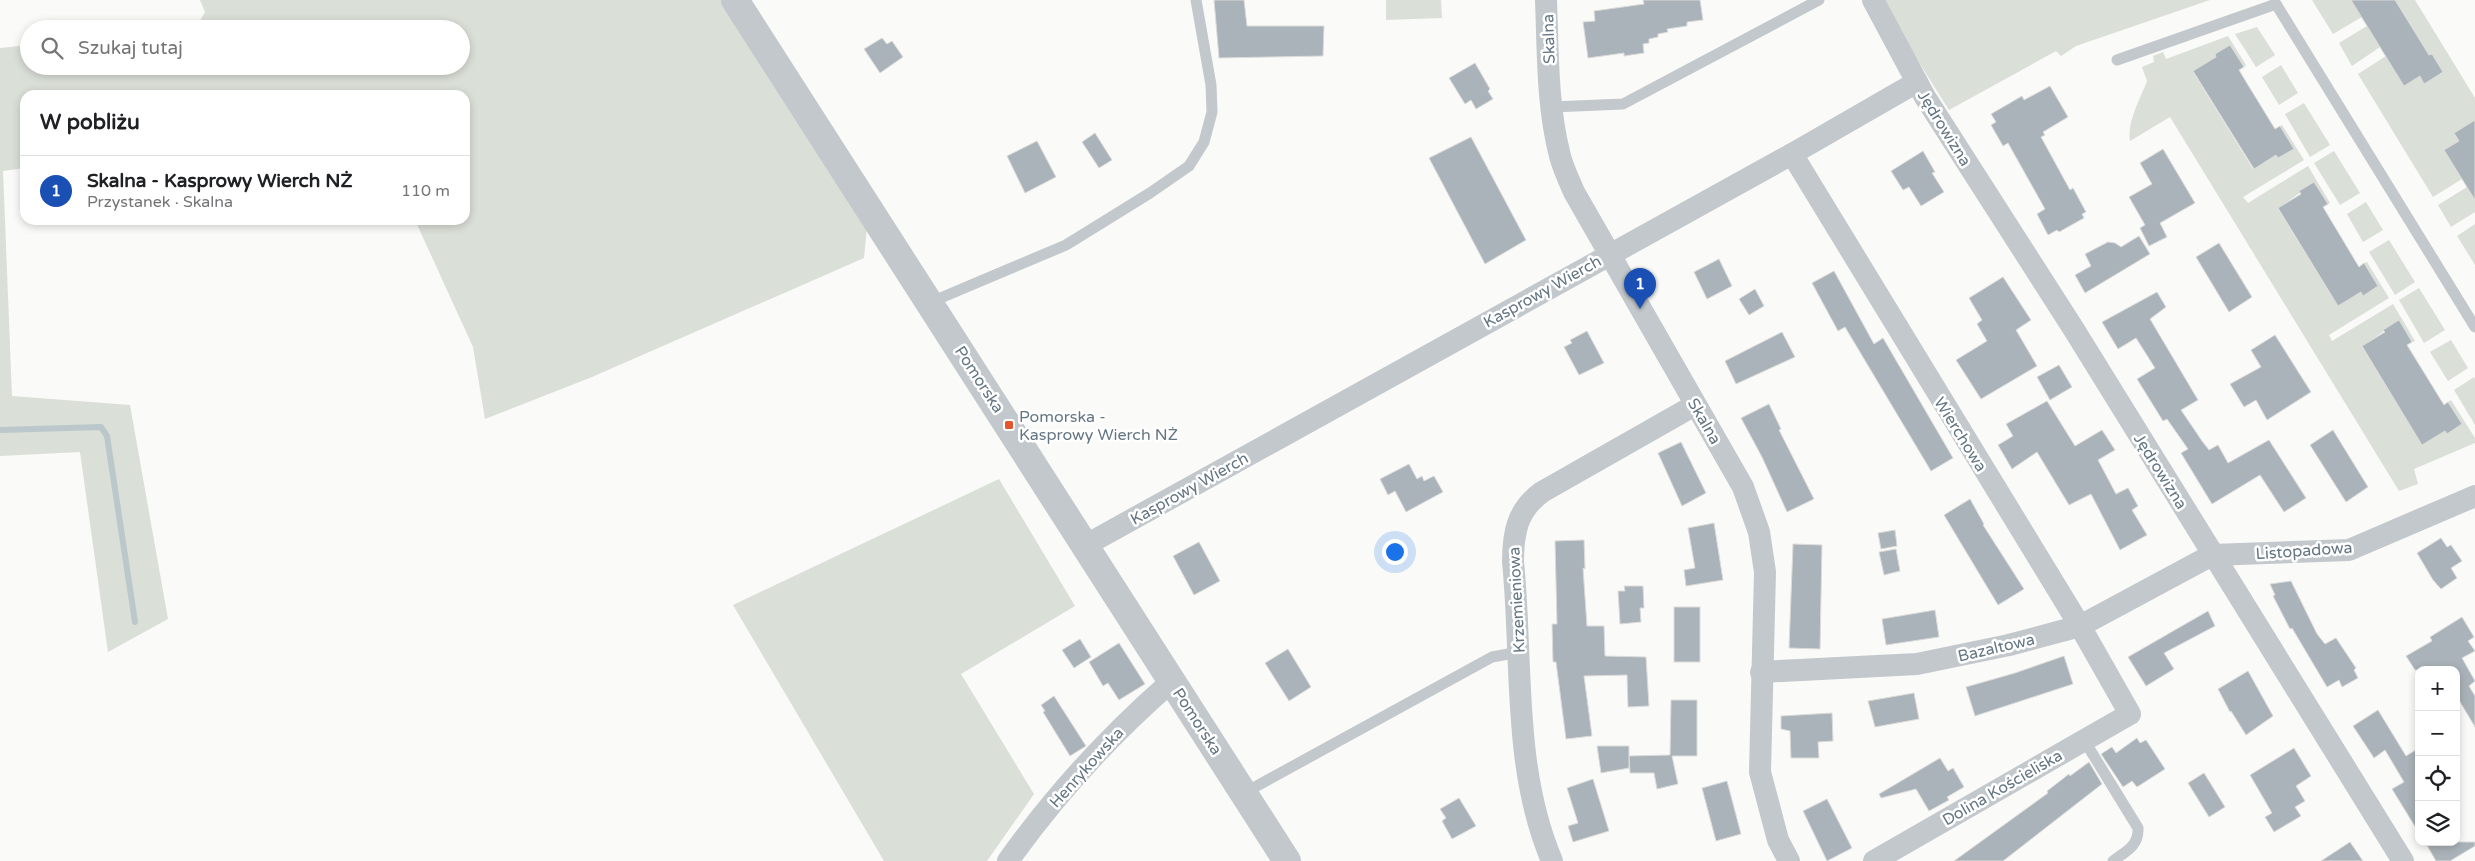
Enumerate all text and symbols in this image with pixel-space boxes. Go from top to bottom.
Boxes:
street label: Skalna [1538,14,1560,64]
search box [20,20,470,75]
icon: search [38,34,66,62]
text: Szukaj tutaj [78,37,183,59]
street label: Jędrowizna [1913,87,1975,170]
text: W pobliżu [40,110,140,135]
text: Skalna - Kasprowy Wierch NŻ [87,170,353,192]
text: 1 [51,181,61,201]
text: 110 m [401,181,450,201]
text: Przystanek · Skalna [87,192,233,212]
street label: Kasprowy Wierch [1480,251,1605,333]
pin: 1 [1624,268,1656,309]
street label: Pomorska [950,342,1008,417]
street label: Wierchowa [1929,393,1991,476]
street label: Skalna [1683,395,1725,448]
place label: Pomorska - Kasprowy Wierch NŻ [1019,407,1178,445]
marker: Pomorska - Kasprowy Wierch NŻ [1003,419,1015,431]
street label: Jędrowizna [2129,430,2191,513]
street label: Kasprowy Wierch [1127,448,1252,530]
street label: Listopadowa [2255,538,2353,564]
your location [1382,539,1408,565]
street label: Krzemieniowa [1504,546,1530,654]
street label: Bazaltowa [1956,629,2037,667]
map controls [2415,666,2460,846]
button: + [2415,666,2460,711]
street label: Pomorska [1168,684,1226,759]
button: − [2415,711,2460,756]
street label: Henrykowska [1045,723,1128,812]
street label: Dolina Kościeliska [1939,745,2066,830]
button: locate [2415,756,2460,801]
button: layers [2415,801,2460,846]

